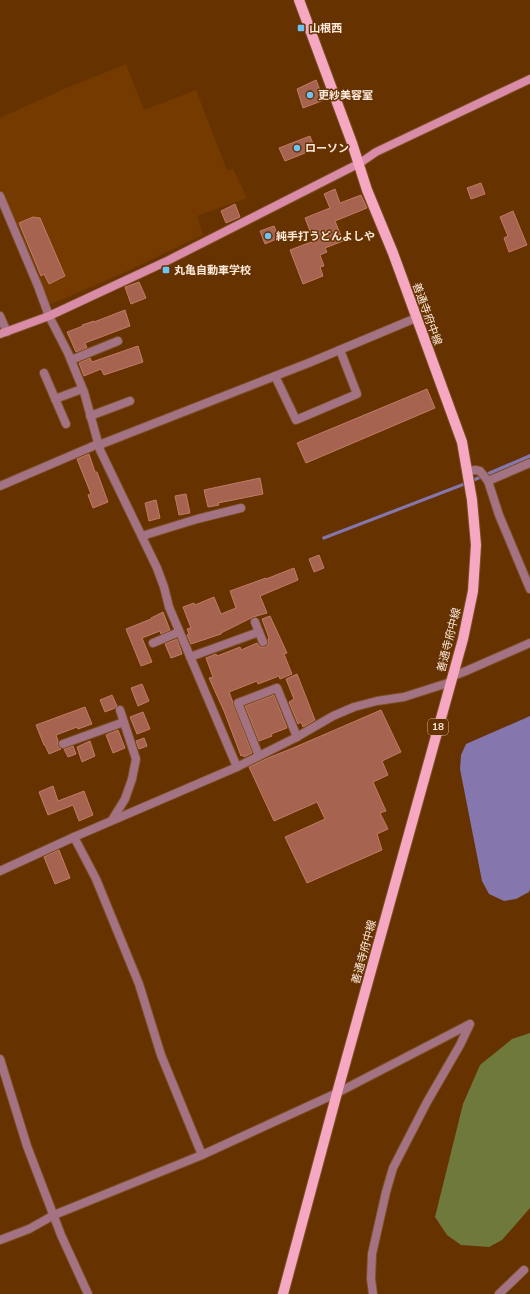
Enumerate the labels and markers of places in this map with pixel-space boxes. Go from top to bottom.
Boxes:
place label: 山根西 [309,21,342,36]
marker: 山根西 [296,23,306,33]
place label: 更紗美容室 [318,88,373,103]
marker: 更紗美容室 [305,90,315,100]
place label: ローソン [305,141,349,156]
marker: ローソン [292,143,302,153]
place label: 純手打うどんよしや [276,229,375,244]
marker: 純手打うどんよしや [263,231,273,241]
place label: 丸亀自動車学校 [174,263,251,278]
marker: 丸亀自動車学校 [161,265,171,275]

